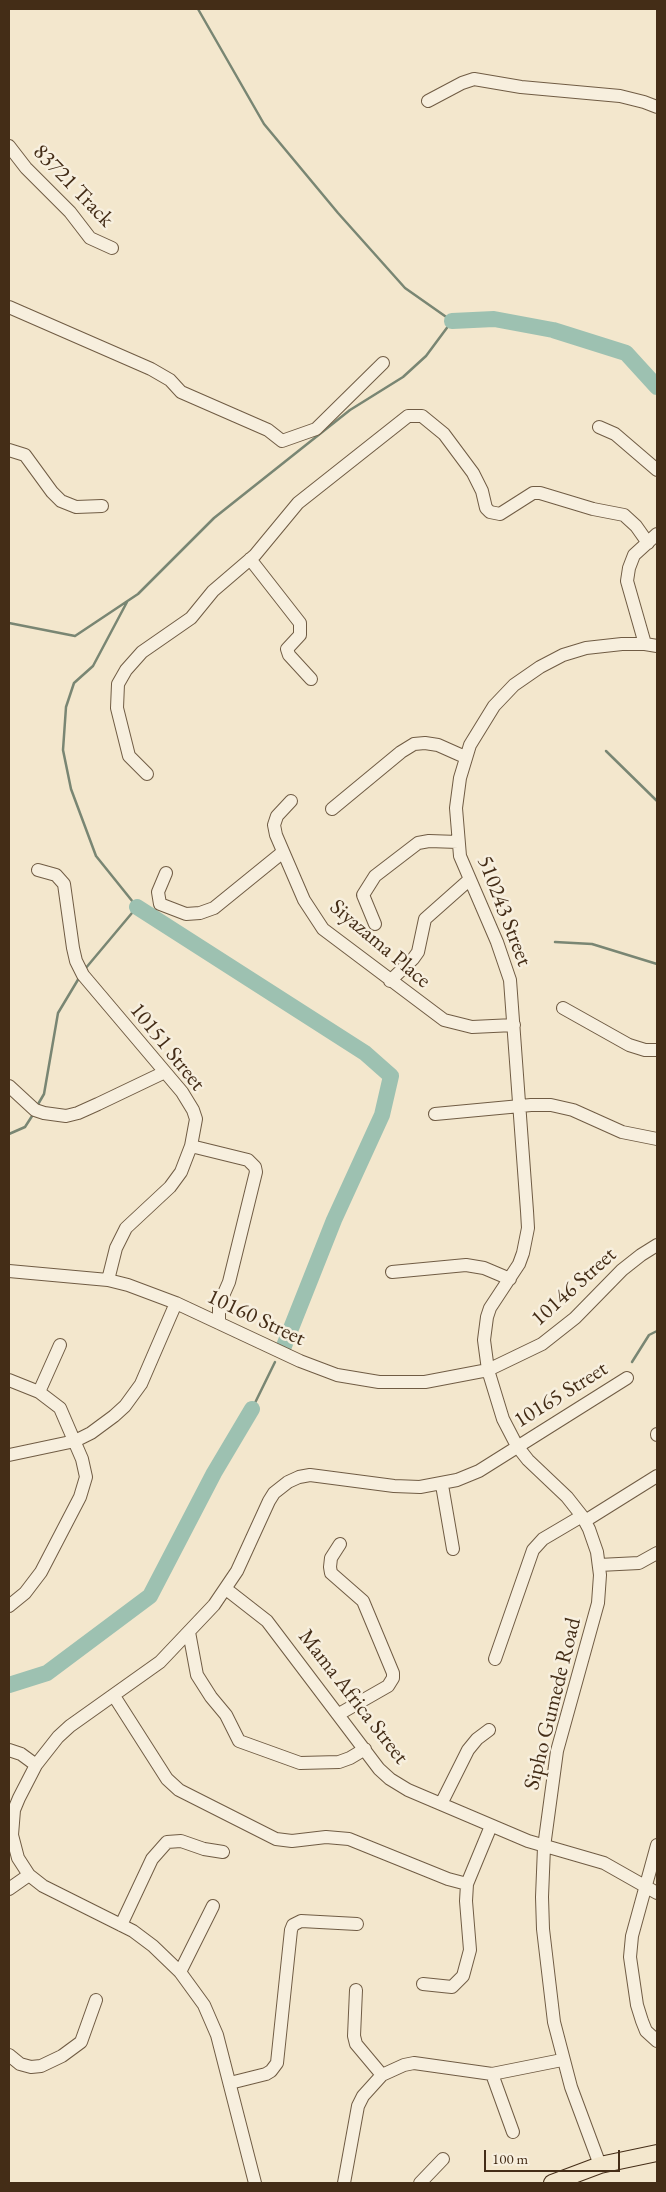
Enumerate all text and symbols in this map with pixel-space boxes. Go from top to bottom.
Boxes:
street label: 83721 Track [27,139,119,233]
street label: 510243 Street [471,852,537,970]
street label: Siyazama Place [324,894,436,994]
street label: 10151 Street [124,998,210,1096]
street label: 10146 Street [526,1242,622,1332]
street label: 10160 Street [203,1284,309,1352]
street label: 10165 Street [509,1356,613,1434]
street label: Sipho Gumede Road [519,1615,587,1793]
street label: Mama Africa Street [292,1624,414,1770]
scale bar [486,2140,622,2172]
text: 100 m [492,2149,528,2168]

